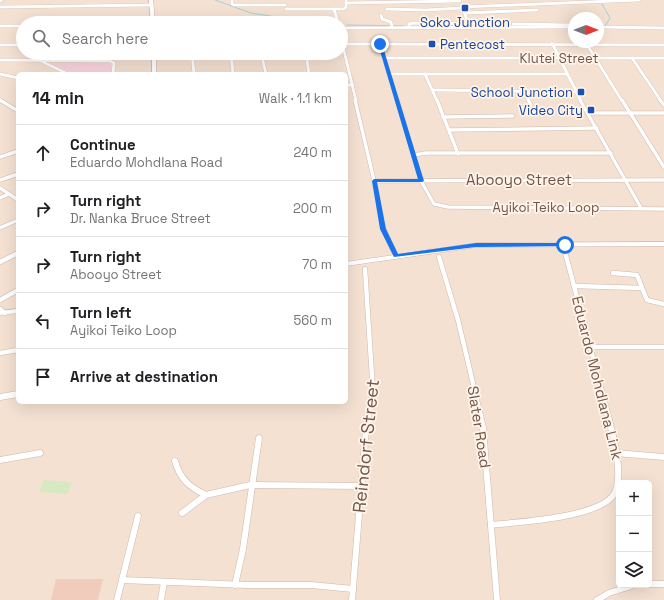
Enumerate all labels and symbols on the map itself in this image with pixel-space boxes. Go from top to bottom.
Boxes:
marker: Soko Junction [460,3,470,13]
north arrow [568,12,604,48]
place label: Soko Junction [420,14,510,31]
route end [371,35,389,53]
place label: Pentecost [440,36,505,53]
marker: Pentecost [427,39,437,49]
street label: Klutei Street [520,50,598,67]
place label: School Junction [471,84,573,101]
marker: School Junction [576,87,586,97]
place label: Video City [519,102,583,119]
marker: Video City [586,105,596,115]
street label: Abooyo Street [466,170,572,189]
street label: Ayikoi Teiko Loop [493,199,599,216]
route start [556,236,574,254]
street label: Eduardo Mohdlana Link [568,294,627,462]
street label: Reindorf Street [347,378,384,514]
street label: Slater Road [464,385,495,469]

